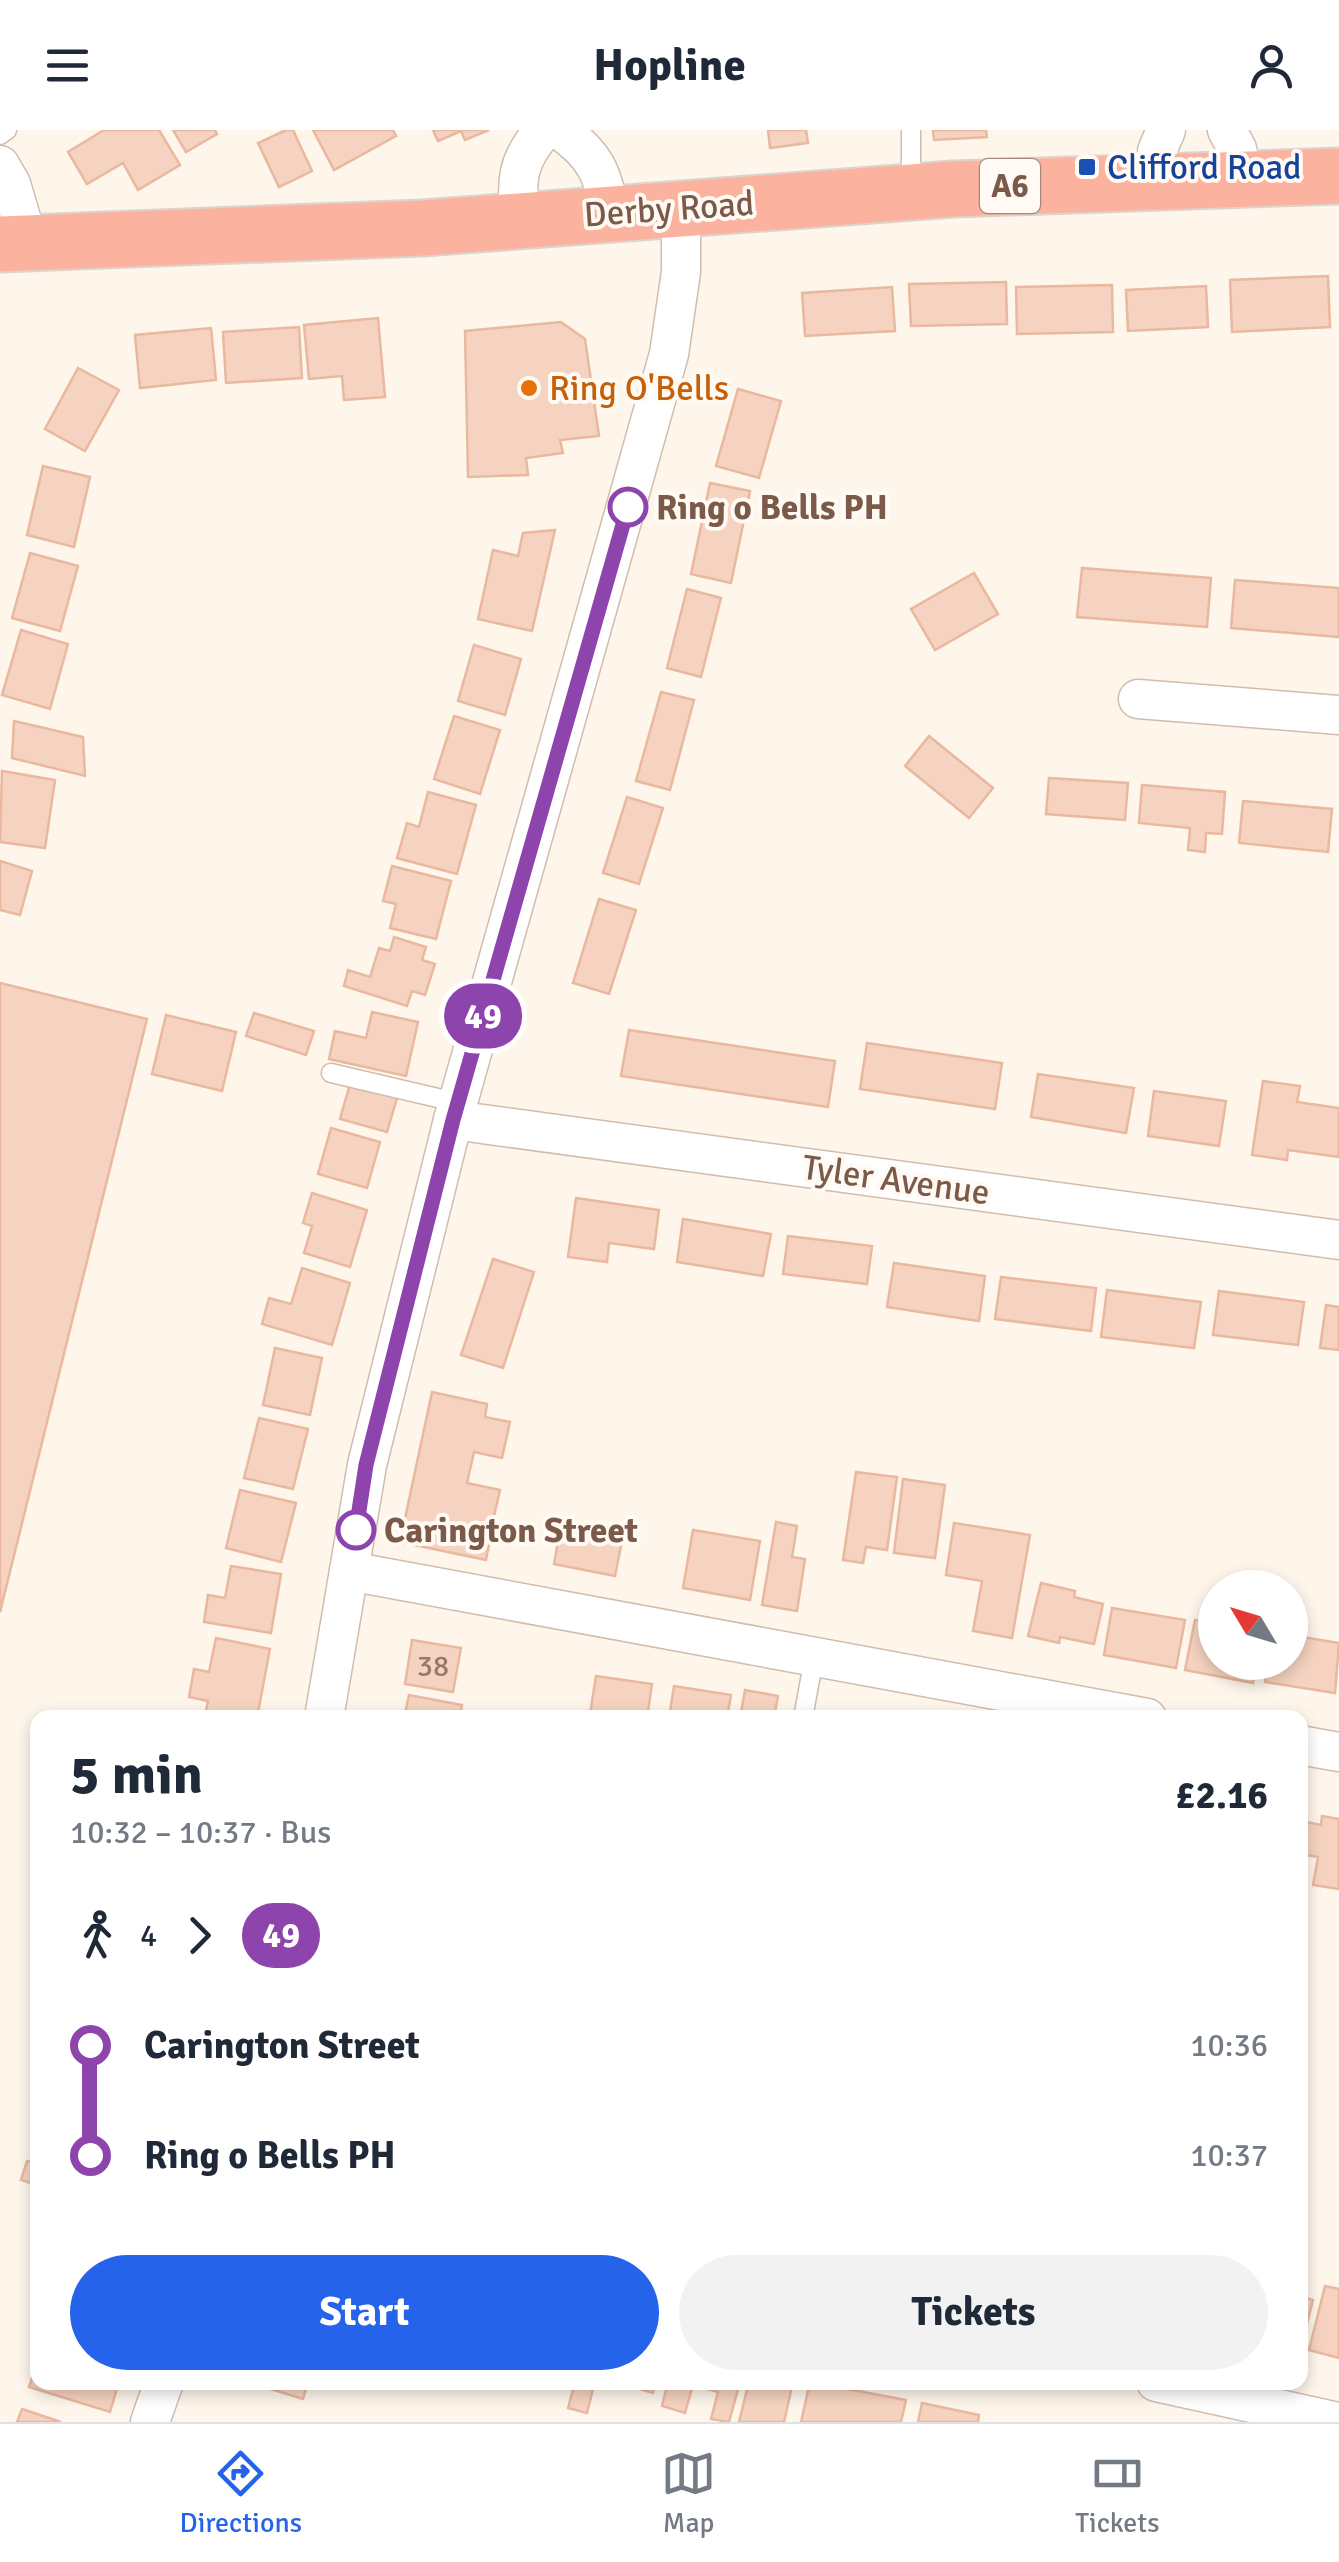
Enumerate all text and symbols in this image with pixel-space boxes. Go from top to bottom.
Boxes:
icon: menu [40,38,95,93]
text: Hopline [593,38,746,93]
icon: person [1244,38,1299,93]
place label: Clifford Road [1107,146,1302,189]
marker: Clifford Road [1076,156,1098,178]
road number: A6 [980,159,1040,213]
street label: Derby Road [582,182,756,236]
place label: Ring O'Bells [549,367,729,410]
marker: Ring O'Bells [518,377,540,399]
place label: Ring o Bells PH [656,486,888,529]
marker: Ring o Bells PH [609,488,647,526]
line badge: 49 [438,984,528,1048]
text: 49 [464,995,502,1038]
street label: Tyler Avenue [800,1146,992,1214]
place label: Carington Street [384,1509,638,1552]
marker: Carington Street [337,1511,375,1549]
north arrow [1198,1570,1308,1680]
map controls [1198,1570,1308,1680]
house number: 38 [417,1648,449,1685]
text: 5 min [70,1741,203,1809]
text: £2.16 [1175,1772,1268,1819]
text: 10:32 – 10:37 · Bus [70,1813,331,1852]
icon: walk [70,1908,125,1963]
icon: forward [172,1908,227,1963]
text: 49 [262,1914,300,1957]
text: 4 [140,1916,157,1955]
text: Carington Street [144,2022,420,2069]
text: 10:36 [1190,2026,1268,2065]
text: Ring o Bells PH [144,2132,396,2179]
text: 10:37 [1190,2136,1268,2175]
button: Start [70,2255,659,2370]
button: Tickets [679,2255,1268,2370]
tab: Directions [180,2446,302,2540]
tab: Map [661,2446,716,2540]
tab: Tickets [1075,2446,1159,2540]

